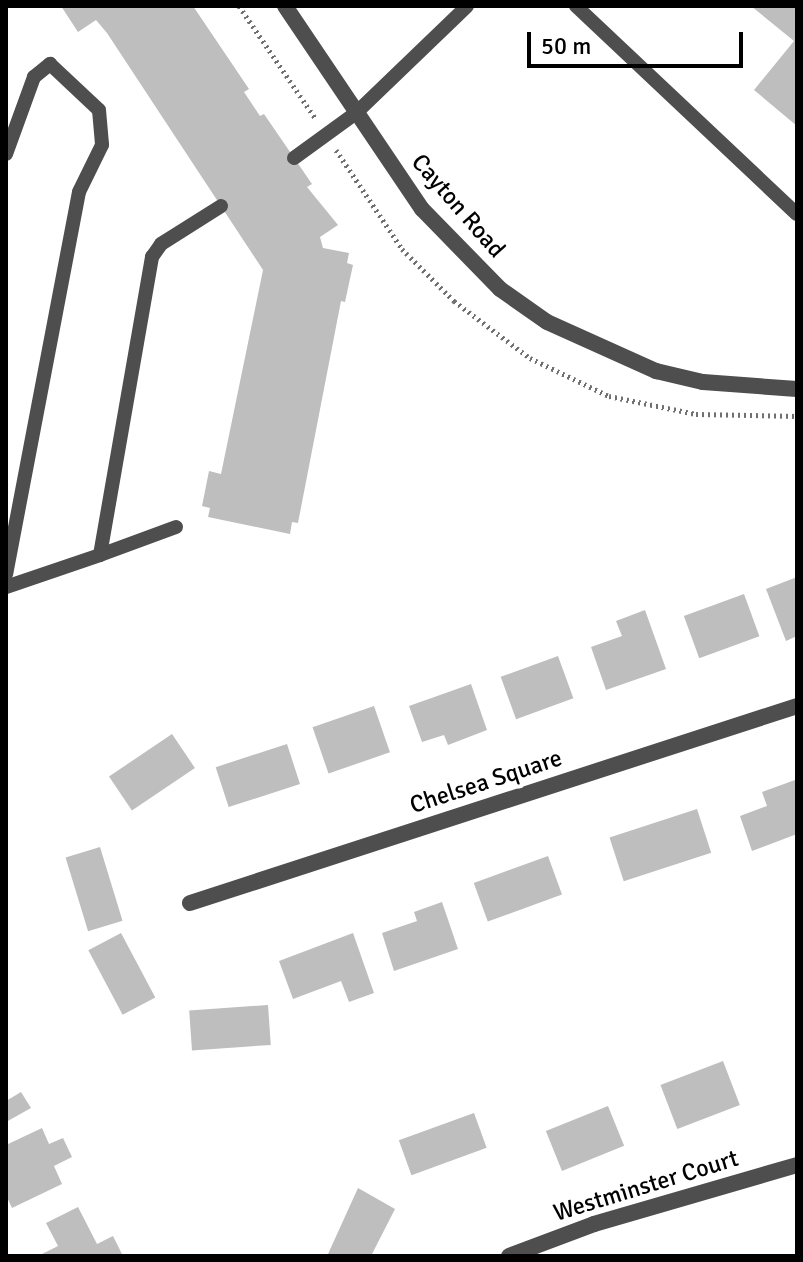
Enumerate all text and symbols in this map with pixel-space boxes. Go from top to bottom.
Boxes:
scale bar [531,16,747,66]
text: 50 m [541,31,591,61]
street label: Cayton Road [405,148,511,264]
street label: Chelsea Square [406,744,566,820]
street label: Westminster Court [550,1144,742,1228]

